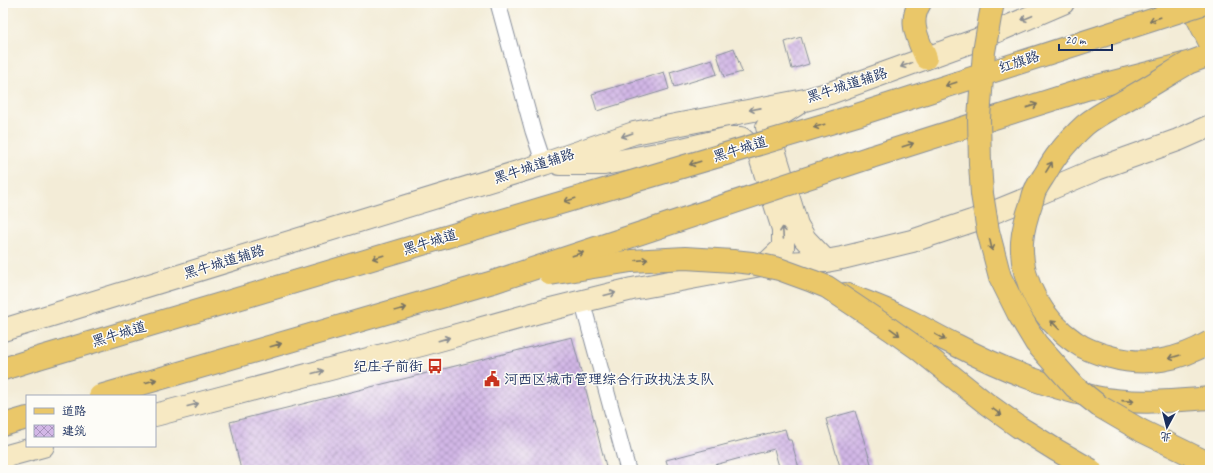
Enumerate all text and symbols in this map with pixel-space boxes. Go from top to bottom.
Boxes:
one-way arrow [1022,15,1034,22]
one-way arrow [1148,16,1161,23]
scale bar [1059,26,1112,52]
text: 20 m [1065,32,1087,48]
street label: 红旗路 [996,47,1042,77]
one-way arrow [901,62,913,70]
street label: 黑牛城道辅路 [804,64,890,106]
one-way arrow [944,81,957,88]
one-way arrow [1026,102,1039,109]
one-way arrow [749,105,762,113]
one-way arrow [813,123,826,130]
one-way arrow [621,132,634,139]
street label: 黑牛城道 [711,133,769,165]
one-way arrow [902,141,915,148]
street label: 黑牛城道辅路 [491,145,577,187]
one-way arrow [688,160,701,167]
one-way arrow [1046,161,1054,173]
one-way arrow [564,197,577,204]
street label: 黑牛城道 [401,226,459,258]
one-way arrow [779,226,786,239]
one-way arrow [987,238,995,251]
street label: 黑牛城道辅路 [181,242,267,282]
one-way arrow [572,249,584,257]
one-way arrow [372,254,385,261]
one-way arrow [636,256,649,264]
one-way arrow [603,290,616,297]
one-way arrow [394,305,407,312]
street label: 黑牛城道 [90,318,148,350]
one-way arrow [1050,320,1060,330]
one-way arrow [889,328,900,336]
one-way arrow [934,333,946,341]
one-way arrow [437,335,450,342]
one-way arrow [269,341,282,348]
one-way arrow [1168,354,1181,361]
bus stop icon: 纪庄子前街 [426,357,444,375]
place label: 纪庄子前街 [353,358,423,375]
one-way arrow [312,368,325,375]
public building icon: 河西区城市管理综合行政执法支队 [483,370,501,388]
place label: 河西区城市管理综合行政执法支队 [504,371,714,388]
one-way arrow [144,377,157,384]
legend [26,395,156,447]
one-way arrow [1121,397,1134,405]
one-way arrow [186,401,199,408]
text: 道路 [62,403,86,419]
north arrow [1147,407,1187,447]
one-way arrow [992,408,1003,416]
text: 建筑 [62,423,86,439]
text: 北 [1159,429,1172,445]

